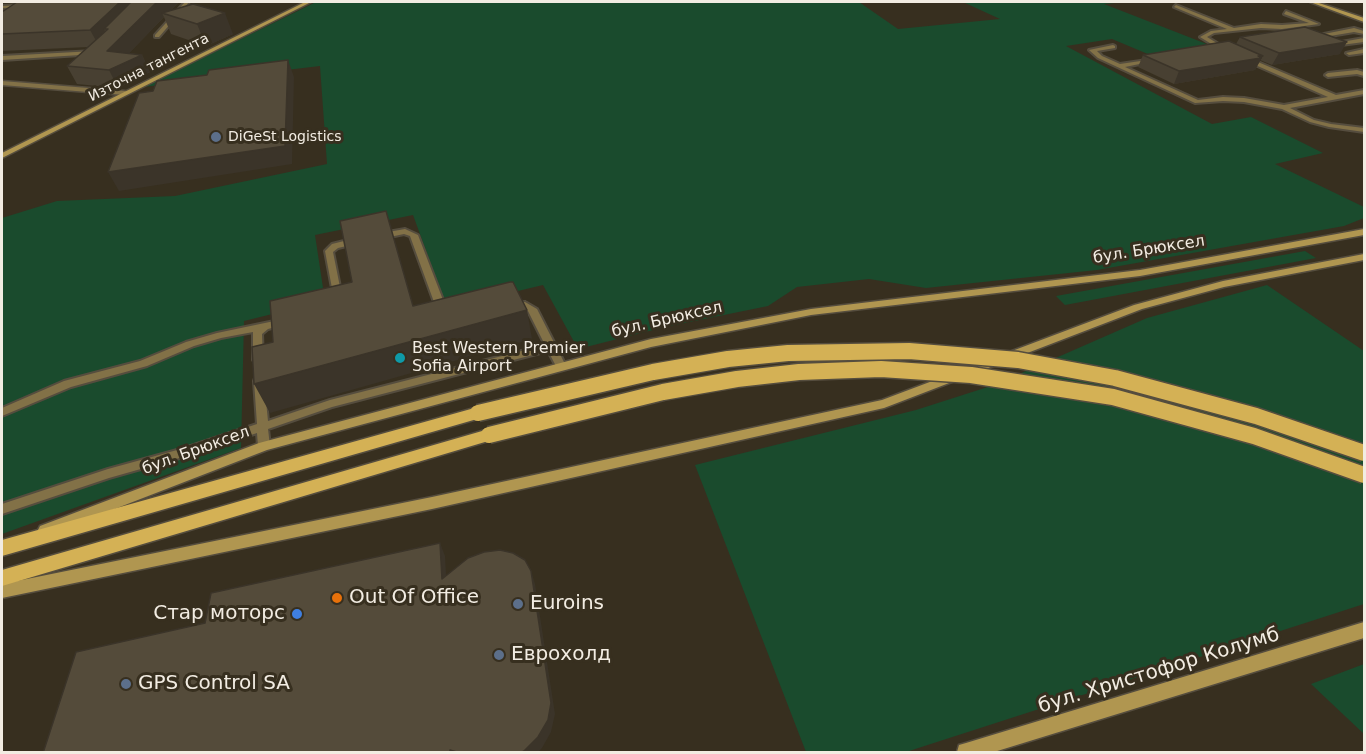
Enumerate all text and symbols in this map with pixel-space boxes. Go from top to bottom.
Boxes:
street label: Източна тангента [86,30,212,106]
place label: DiGeSt Logistics [228,129,342,145]
marker: DiGeSt Logistics [209,130,223,144]
street label: бул. Брюксел [1092,232,1206,268]
street label: бул. Брюксел [610,298,724,342]
place label: Best Western Premier Sofia Airport [412,339,585,377]
marker: Best Western Premier Sofia Airport [393,351,407,365]
street label: бул. Брюксел [140,423,252,479]
place label: Out Of Office [349,586,479,610]
marker: Out Of Office [330,591,344,605]
place label: Euroins [530,592,604,616]
marker: Euroins [511,597,525,611]
place label: Стар моторс [153,602,285,626]
marker: Стар моторс [290,607,304,621]
street label: бул. Христофор Колумб [1036,623,1282,719]
place label: Еврохолд [511,643,611,667]
marker: Еврохолд [492,648,506,662]
place label: GPS Control SA [138,672,290,696]
marker: GPS Control SA [119,677,133,691]

